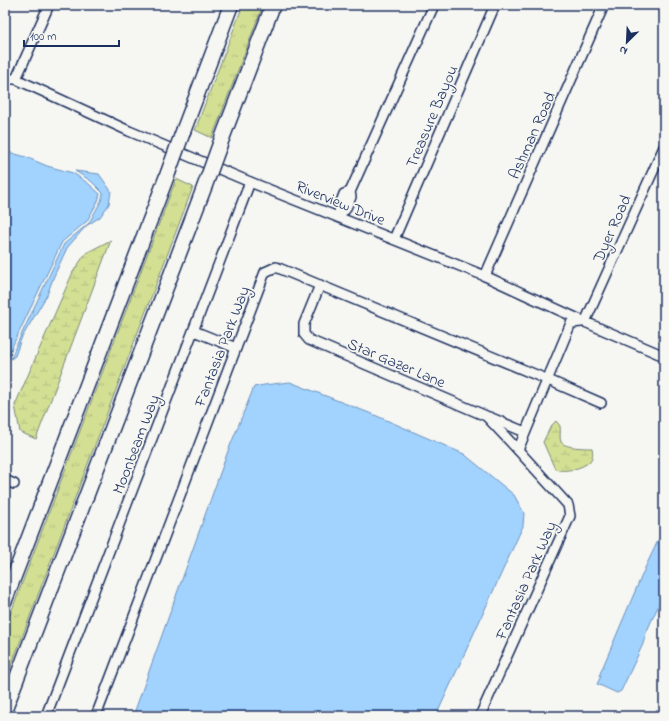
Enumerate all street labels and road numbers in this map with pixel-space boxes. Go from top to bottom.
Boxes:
street label: Treasure Bayou [400,62,465,172]
street label: Ashman Road [503,88,563,183]
street label: Riverview Drive [292,175,389,233]
street label: Dyer Road [587,191,638,267]
street label: Fantasia Park Way [188,283,257,411]
street label: Star Gazer Lane [343,332,450,396]
street label: Moonbeam Way [107,391,167,498]
street label: Fantasia Park Way [490,518,564,645]

